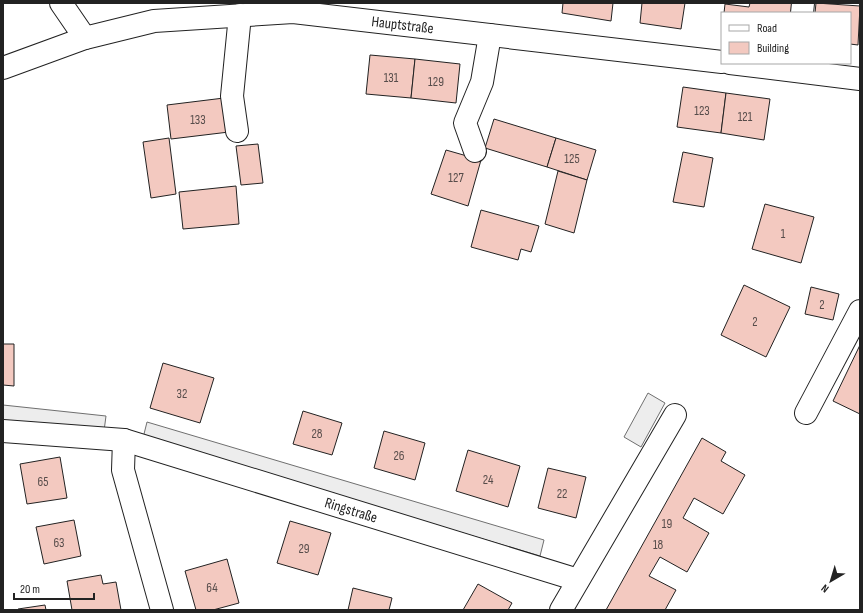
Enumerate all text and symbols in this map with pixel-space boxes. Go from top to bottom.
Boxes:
street label: Hauptstraße [370,12,435,38]
legend [721,12,851,64]
text: Road [757,21,777,36]
text: Building [757,41,789,56]
house number: 131 [384,70,399,86]
house number: 129 [428,74,444,90]
house number: 123 [694,103,710,119]
house number: 121 [738,109,753,125]
house number: 133 [190,112,206,128]
house number: 125 [564,151,580,167]
house number: 127 [448,170,464,186]
house number: 1 [781,226,786,242]
house number: 2 [819,297,825,313]
house number: 2 [752,314,758,330]
house number: 32 [177,386,187,402]
house number: 28 [311,426,323,442]
house number: 26 [393,448,405,464]
house number: 24 [483,472,494,488]
house number: 65 [38,474,48,490]
house number: 22 [557,486,567,502]
street label: Ringstraße [322,493,380,528]
house number: 19 [662,516,672,532]
house number: 63 [53,535,65,551]
house number: 18 [653,537,663,553]
house number: 29 [298,541,310,557]
north arrow [811,561,851,601]
scale bar [14,575,94,601]
house number: 64 [206,580,218,596]
text: N [819,581,831,595]
text: 20 m [20,582,40,597]

